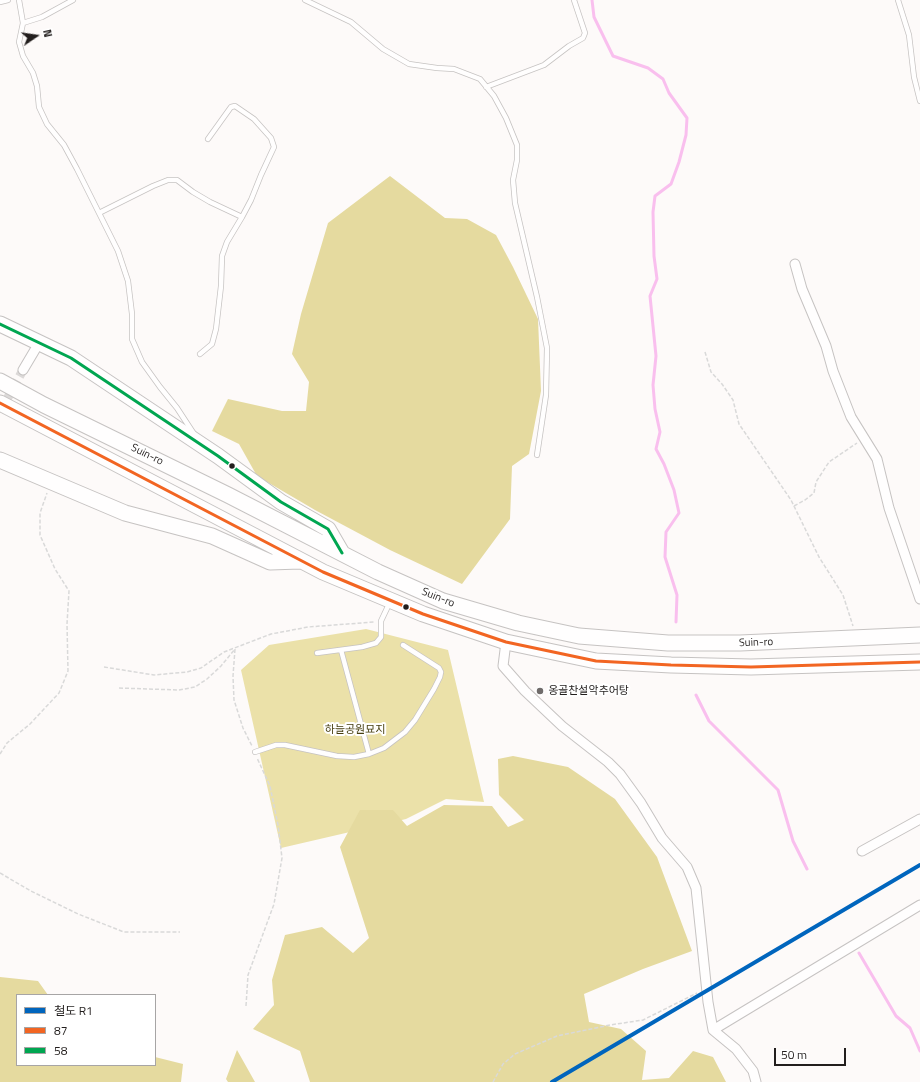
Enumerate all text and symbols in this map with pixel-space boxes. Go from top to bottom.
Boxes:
north arrow [16,16,56,56]
text: N [39,28,56,39]
street label: Suin-ro [129,442,165,468]
unlabelled marker [227,461,237,471]
street label: Suin-ro [420,585,456,611]
unlabelled marker [401,602,411,612]
street label: Suin-ro [739,636,773,650]
place label: 옹골찬설악추어탕 [548,684,629,698]
marker: 옹골찬설악추어탕 [535,686,545,696]
park label: 하늘공원묘지 [325,723,385,737]
legend [16,994,156,1066]
text: 철도 R1 [54,1001,93,1020]
text: 87 [54,1021,67,1040]
scale bar [776,1040,848,1066]
text: 58 [54,1041,67,1060]
text: 50 m [781,1045,807,1064]

